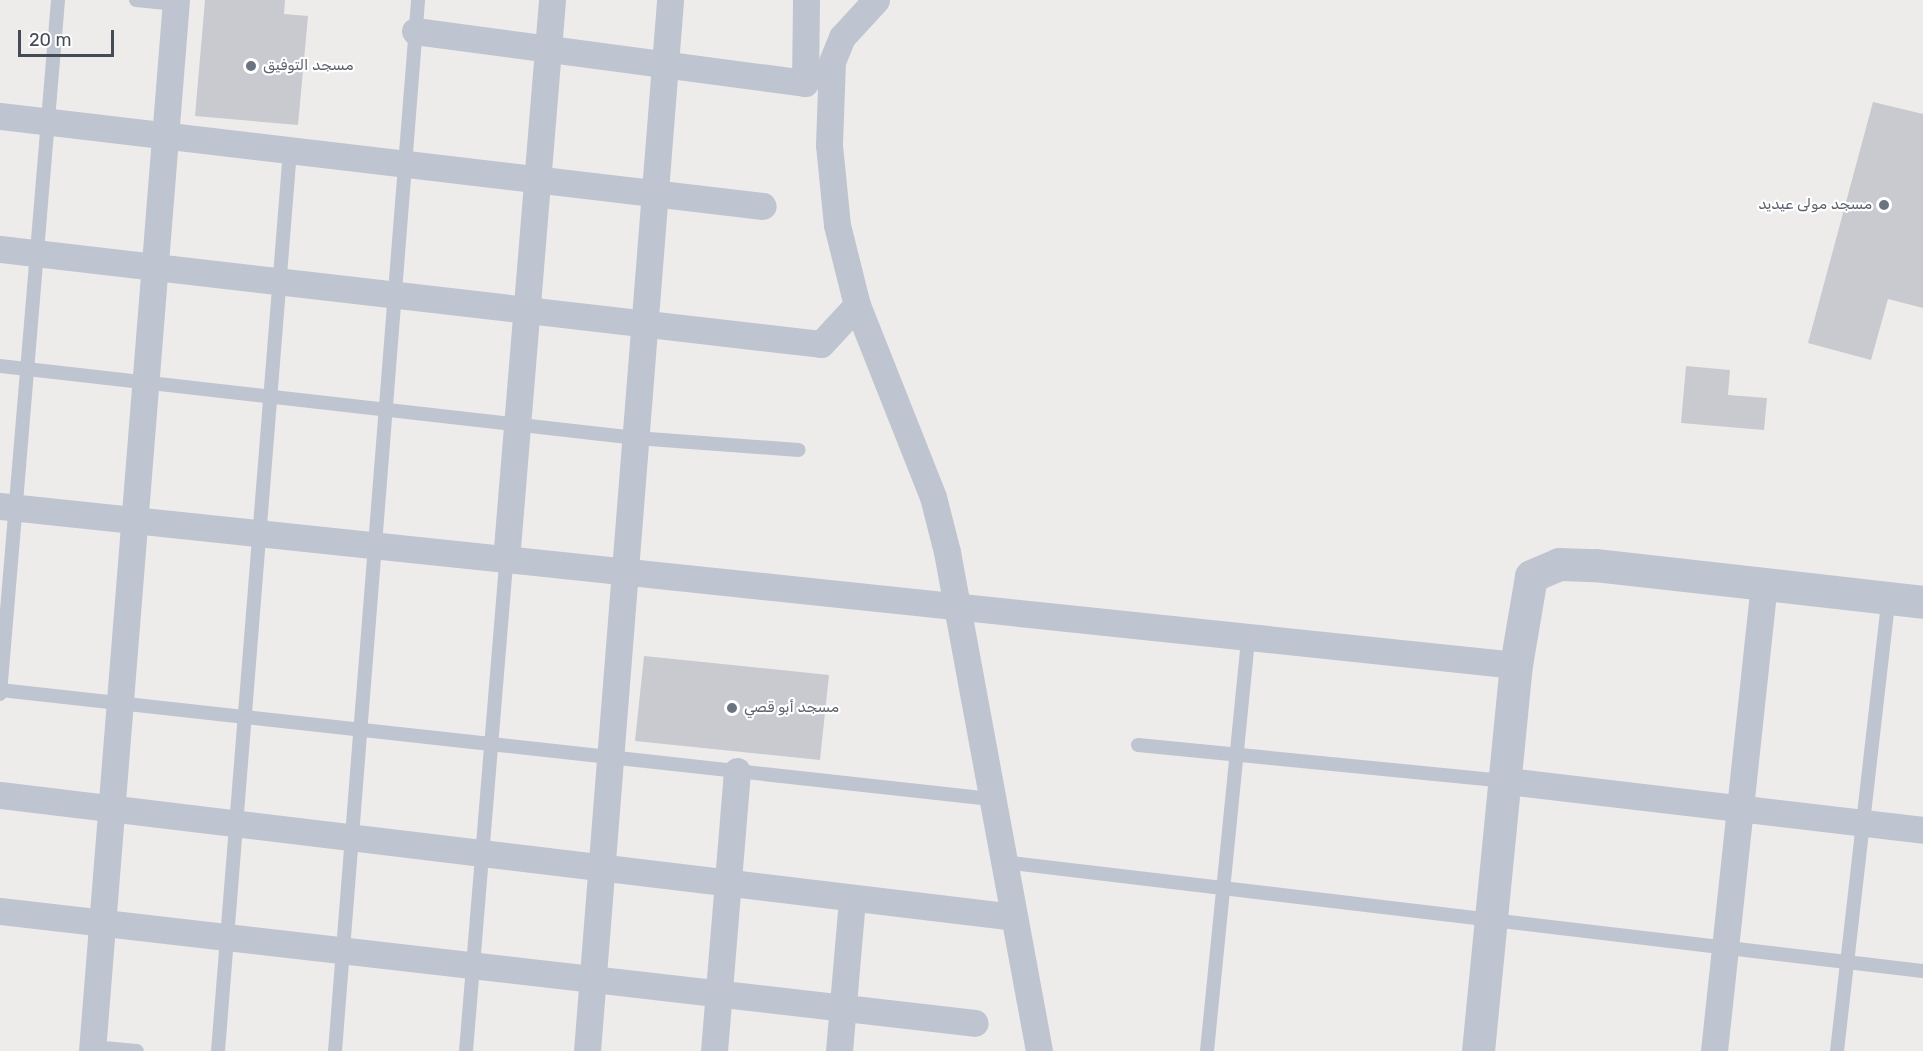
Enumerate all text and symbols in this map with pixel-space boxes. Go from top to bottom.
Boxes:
scale bar [21,18,117,56]
text: 20 m [29,29,71,51]
place label: مسجد التوفيق [263,57,353,75]
marker: مسجد التوفيق [244,59,258,73]
place label: مسجد مولى عيديد [1758,196,1872,214]
marker: مسجد مولى عيديد [1877,198,1891,212]
place label: مسجد أبو قصي [744,699,839,717]
marker: مسجد أبو قصي [725,701,739,715]

